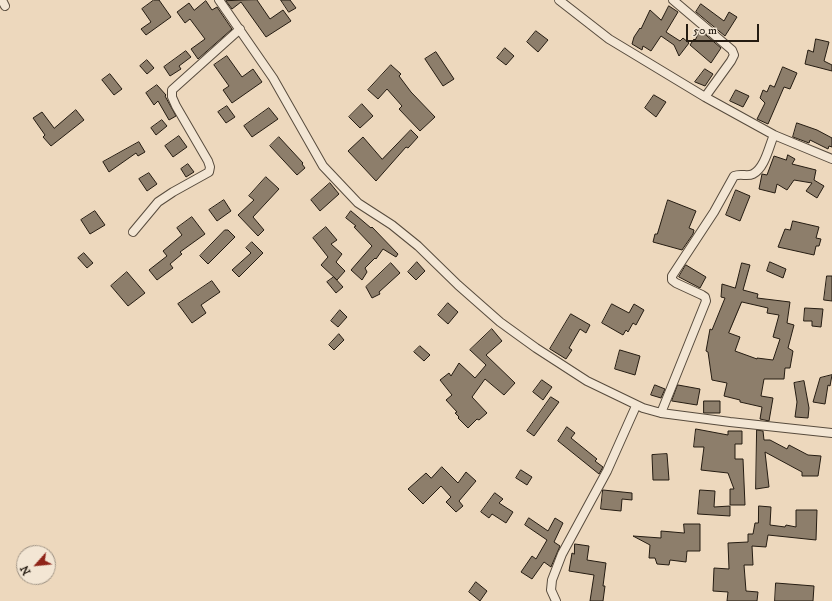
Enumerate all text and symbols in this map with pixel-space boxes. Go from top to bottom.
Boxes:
scale bar [688,16,761,42]
text: 50 m [693,23,717,38]
north arrow [16,545,56,585]
text: N [18,563,34,577]

